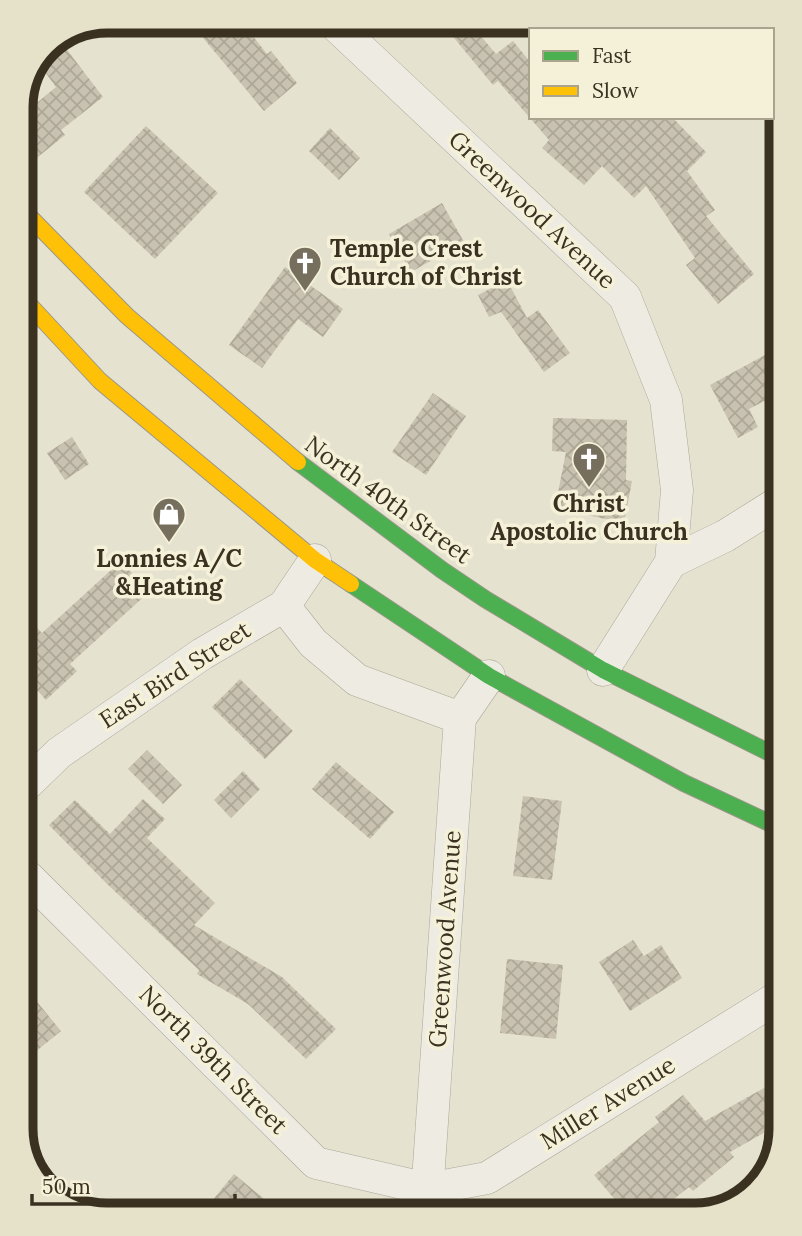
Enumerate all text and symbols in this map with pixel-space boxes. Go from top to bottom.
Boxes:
legend [529,28,774,119]
text: Fast [592,42,632,69]
text: Slow [592,77,639,104]
street label: Greenwood Avenue [442,124,623,295]
place label: Temple Crest Church of Christ [330,233,523,292]
church icon: Temple Crest Church of Christ [286,244,324,293]
street label: North 40th Street [299,429,478,571]
church icon: Christ Apostolic Church [570,440,608,489]
place label: Christ Apostolic Church [490,488,688,547]
shop icon: Lonnies A/C &Heating [150,495,188,544]
place label: Lonnies A/C &Heating [96,543,242,602]
street label: East Bird Street [93,614,257,735]
street label: Greenwood Avenue [421,829,468,1049]
street label: North 39th Street [132,979,295,1141]
street label: Miller Avenue [535,1049,681,1156]
scale bar [32,1162,234,1206]
text: 50 m [42,1173,91,1200]

